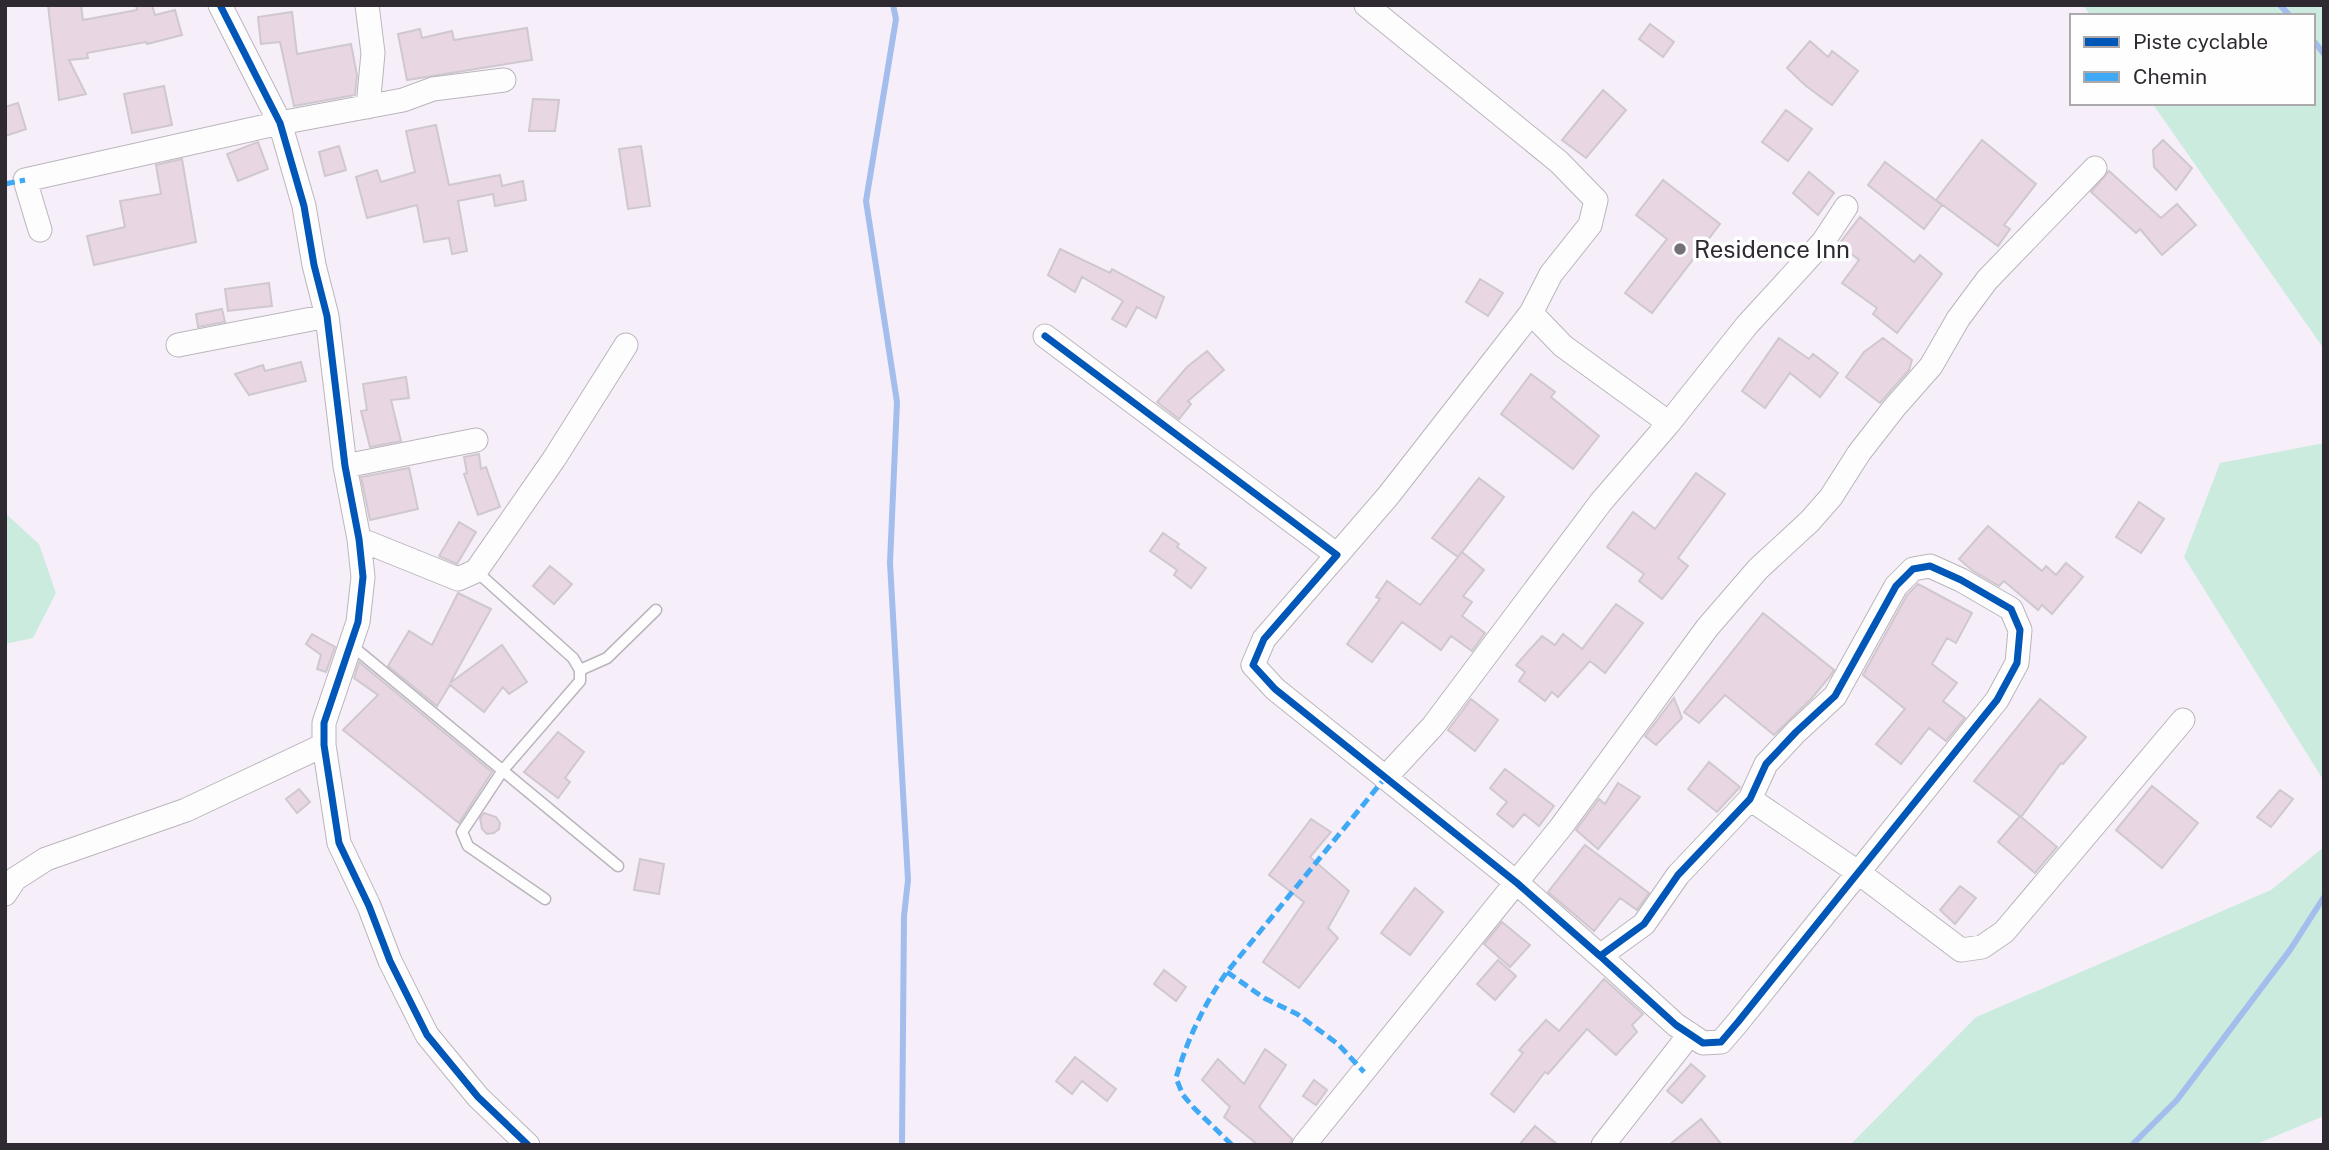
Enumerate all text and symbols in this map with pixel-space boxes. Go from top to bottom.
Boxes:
legend [2070,14,2315,105]
text: Piste cyclable [2133,29,2268,54]
text: Chemin [2133,64,2207,89]
place label: Residence Inn [1694,235,1850,263]
marker: Residence Inn [1672,241,1688,257]

